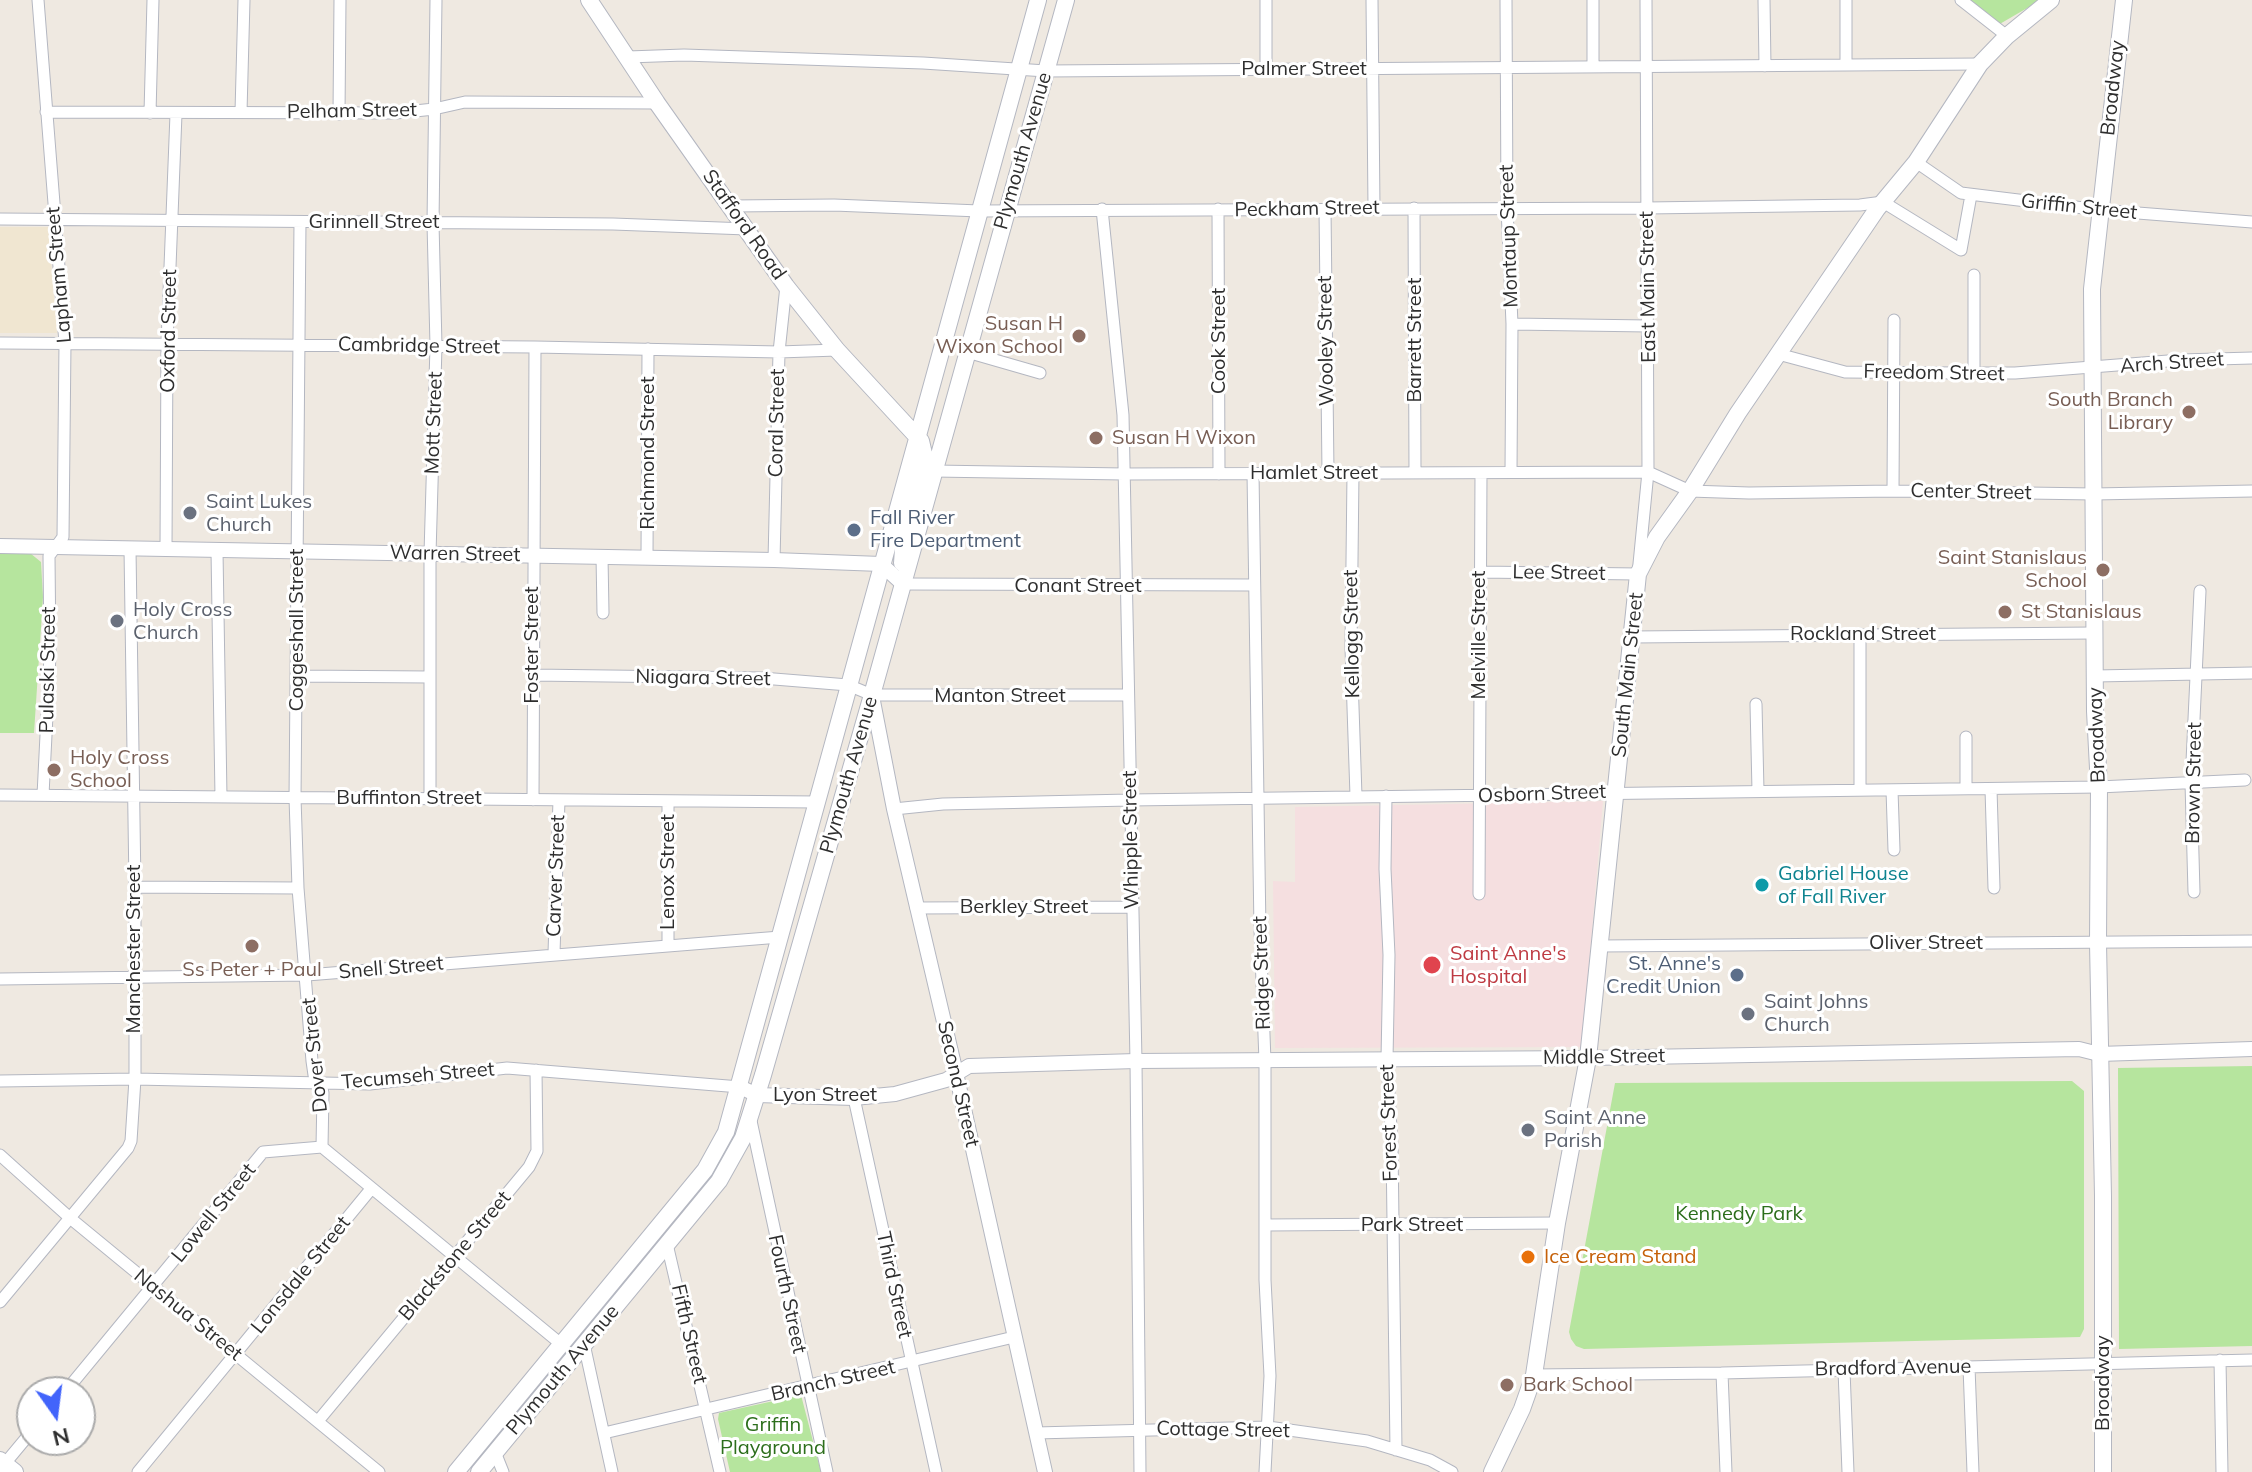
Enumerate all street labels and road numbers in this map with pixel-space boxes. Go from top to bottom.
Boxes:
street label: Broadway [2096,39,2130,137]
street label: Palmer Street [1241,57,1367,81]
street label: Plymouth Avenue [989,70,1057,232]
street label: Pelham Street [287,98,417,124]
street label: Montaup Street [1495,164,1523,308]
street label: Stafford Road [697,165,791,285]
street label: Griffin Street [2020,189,2138,225]
street label: Peckham Street [1234,196,1380,222]
street label: Lapham Street [41,206,77,344]
street label: Grinnell Street [308,210,440,234]
street label: East Main Street [1635,211,1661,363]
street label: Oxford Street [156,269,182,393]
street label: Wooley Street [1313,276,1339,406]
street label: Barrett Street [1403,277,1427,403]
street label: Cook Street [1207,288,1231,394]
street label: Cambridge Street [338,333,500,359]
street label: Arch Street [2119,347,2225,379]
street label: Freedom Street [1863,360,2005,386]
street label: Coral Street [764,368,790,478]
street label: Mott Street [420,371,448,475]
street label: Richmond Street [636,376,660,530]
street label: Hamlet Street [1250,461,1378,485]
street label: Center Street [1910,479,2032,505]
street label: Warren Street [389,541,521,567]
street label: Coggeshall Street [285,548,309,712]
street label: Lee Street [1512,560,1606,586]
street label: Kellogg Street [1339,569,1365,699]
street label: Melville Street [1467,570,1491,700]
street label: Conant Street [1014,574,1142,598]
street label: Foster Street [520,586,544,704]
street label: South Main Street [1607,591,1649,759]
street label: Pulaski Street [35,606,61,734]
street label: Rockland Street [1790,622,1936,646]
street label: Niagara Street [635,665,771,691]
street label: Manton Street [934,684,1066,708]
street label: Broadway [2083,687,2111,783]
street label: Plymouth Avenue [815,694,883,856]
street label: Brown Street [2181,722,2207,844]
street label: Whipple Street [1118,770,1144,910]
street label: Osborn Street [1477,780,1607,808]
street label: Buffinton Street [336,786,482,810]
street label: Carver Street [542,814,570,938]
street label: Lenox Street [656,814,680,930]
street label: Manchester Street [122,865,146,1033]
street label: Berkley Street [960,895,1088,919]
street label: Ridge Street [1248,916,1276,1030]
street label: Oliver Street [1869,931,1983,955]
street label: Snell Street [338,951,444,985]
street label: Dover Street [297,996,333,1114]
street label: Second Street [932,1019,984,1149]
street label: Middle Street [1543,1044,1665,1070]
street label: Tecumseh Street [341,1057,495,1095]
street label: Forest Street [1375,1064,1403,1182]
street label: Lyon Street [773,1083,877,1107]
street label: Lowell Street [167,1159,261,1267]
street label: Blackstone Street [394,1186,516,1326]
street label: Lonsdale Street [246,1211,356,1339]
street label: Park Street [1361,1213,1463,1237]
street label: Third Street [871,1230,917,1340]
street label: Fourth Street [763,1232,811,1356]
street label: Nashua Street [129,1264,247,1366]
street label: Fifth Street [666,1282,712,1386]
street label: Plymouth Avenue [502,1300,624,1440]
street label: Broadway [2091,1335,2115,1431]
street label: Branch Street [769,1355,897,1407]
street label: Bradford Avenue [1814,1355,1972,1381]
street label: Cottage Street [1156,1417,1290,1443]

